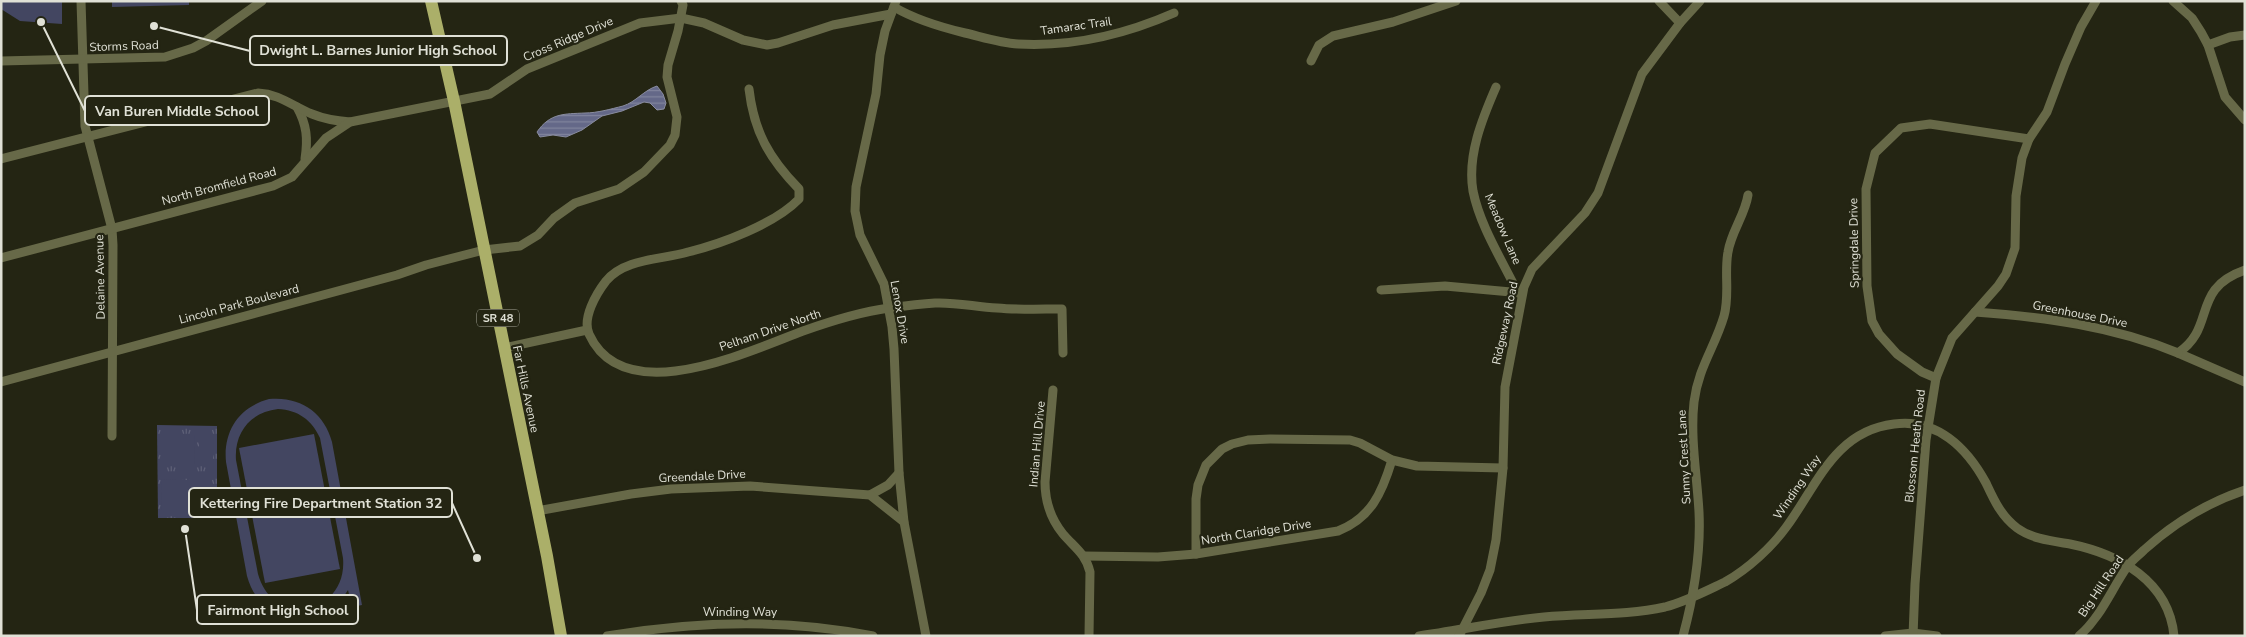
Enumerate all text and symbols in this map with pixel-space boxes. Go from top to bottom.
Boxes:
street label: Cross Ridge Drive [521,13,615,65]
street label: Tamarac Trail [1039,13,1113,39]
callout: Dwight L. Barnes Junior High School [250,36,507,65]
street label: Storms Road [89,37,159,55]
text: Dwight L. Barnes Junior High School [259,41,497,60]
callout: Van Buren Middle School [85,96,269,125]
text: Van Buren Middle School [94,102,260,121]
street label: North Bromfield Road [160,163,278,209]
street label: Meadow Lane [1481,191,1525,267]
street label: Springdale Drive [1845,198,1863,288]
street label: Delaine Avenue [91,234,109,320]
street label: Lenox Drive [887,279,913,345]
street label: Lincoln Park Boulevard [177,280,301,328]
street label: Ridgeway Road [1488,280,1522,366]
street label: Greenhouse Drive [2031,297,2129,331]
street label: Pelham Drive North [717,305,823,355]
road number: SR 48 [477,310,519,326]
street label: Far Hills Avenue [509,344,543,434]
street label: Blossom Heath Road [1901,389,1929,503]
street label: Indian Hill Drive [1025,400,1049,488]
street label: Sunny Crest Lane [1674,409,1694,505]
street label: Winding Way [1770,451,1825,522]
street label: Greendale Drive [658,466,746,486]
callout: Kettering Fire Department Station 32 [189,488,452,517]
text: Kettering Fire Department Station 32 [200,494,442,513]
street label: North Claridge Drive [1200,515,1312,549]
street label: Big Hill Road [2075,552,2127,620]
callout: Fairmont High School [197,595,358,624]
text: Fairmont High School [207,601,349,620]
street label: Winding Way [703,604,778,620]

